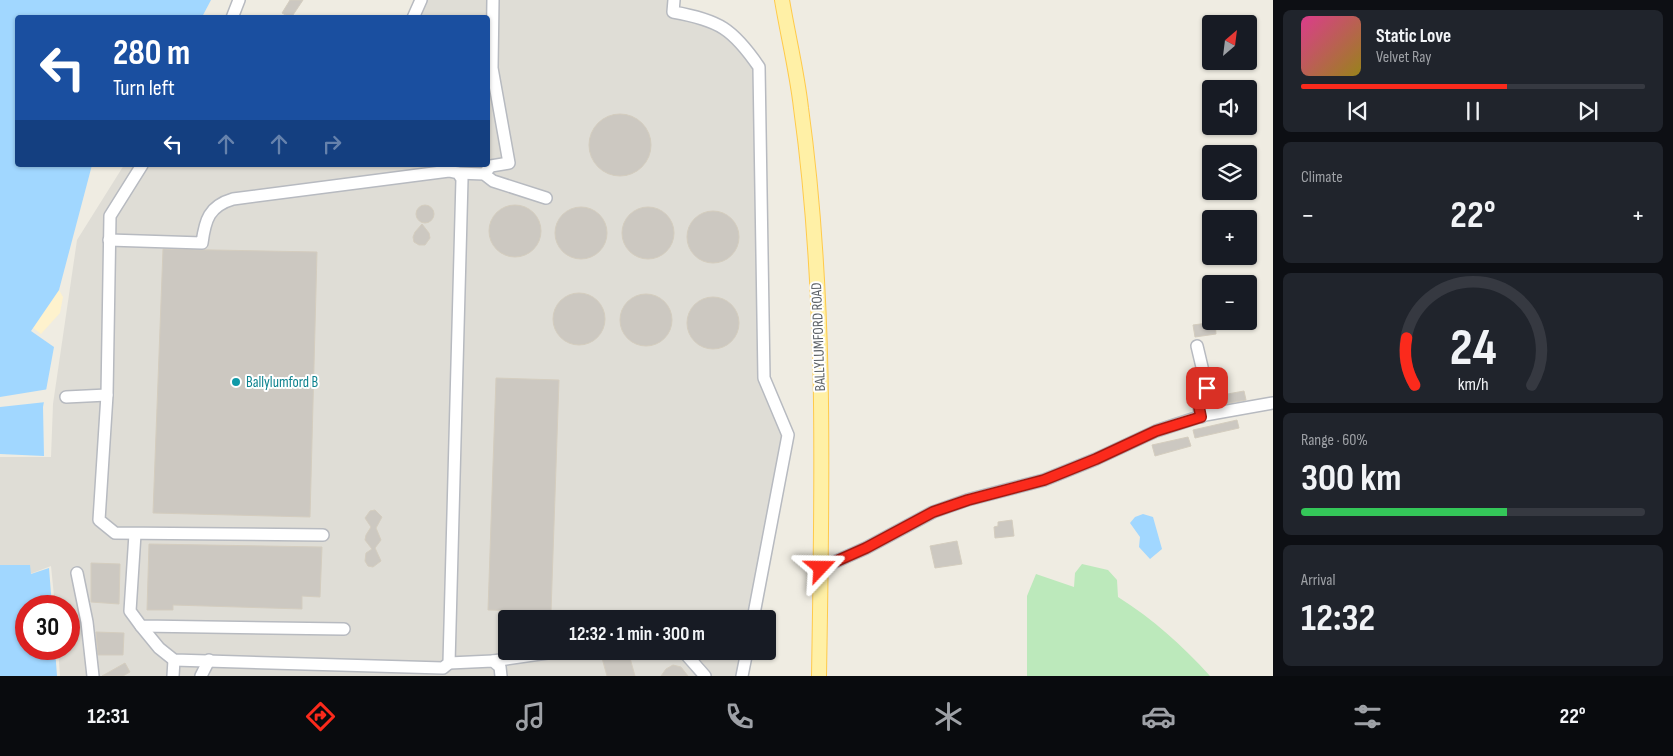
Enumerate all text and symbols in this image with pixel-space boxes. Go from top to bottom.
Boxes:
north arrow [1202,15,1258,70]
map controls [1202,15,1257,330]
text: Static Love [1376,25,1451,48]
text: 280 m [113,32,190,75]
icon: left [30,35,95,100]
text: Velvet Ray [1376,48,1431,67]
text: Turn left [113,75,175,102]
button: sound [1202,80,1257,135]
icon: previous [1344,97,1372,125]
icon: pause [1459,97,1487,125]
icon: next [1574,97,1602,125]
icon: left [159,130,187,158]
icon: ahead [212,130,240,158]
icon: ahead [265,130,293,158]
icon: right [318,130,346,158]
button: layers [1202,145,1257,200]
text: Climate [1301,168,1343,187]
text: 22° [1450,193,1496,238]
text: − [1301,199,1315,232]
text: + [1631,199,1645,232]
button: + [1202,210,1257,265]
button: − [1202,275,1257,330]
street label: BALLYLUMFORD ROAD [807,282,830,392]
text: 24 [1450,317,1496,380]
pin [1186,367,1228,409]
place label: Ballylumford B [246,373,318,392]
icon: arrive [1193,374,1221,402]
text: km/h [1458,374,1488,395]
marker: Ballylumford B [230,376,242,388]
text: Range · 60% [1301,431,1368,450]
text: 300 km [1301,456,1401,501]
position arrow [794,541,846,593]
text: Arrival [1301,571,1335,590]
speed limit sign: 30 [15,595,80,660]
text: 12:32 [1301,596,1375,641]
text: 12:32 · 1 min · 300 m [569,623,705,646]
icon: directions [303,699,338,734]
icon: music [513,699,548,734]
icon: phone [722,699,757,734]
icon: climate [931,699,966,734]
icon: car [1141,699,1176,734]
icon: filters [1350,699,1385,734]
text: 12:31 [87,703,129,730]
text: 22° [1559,703,1586,730]

